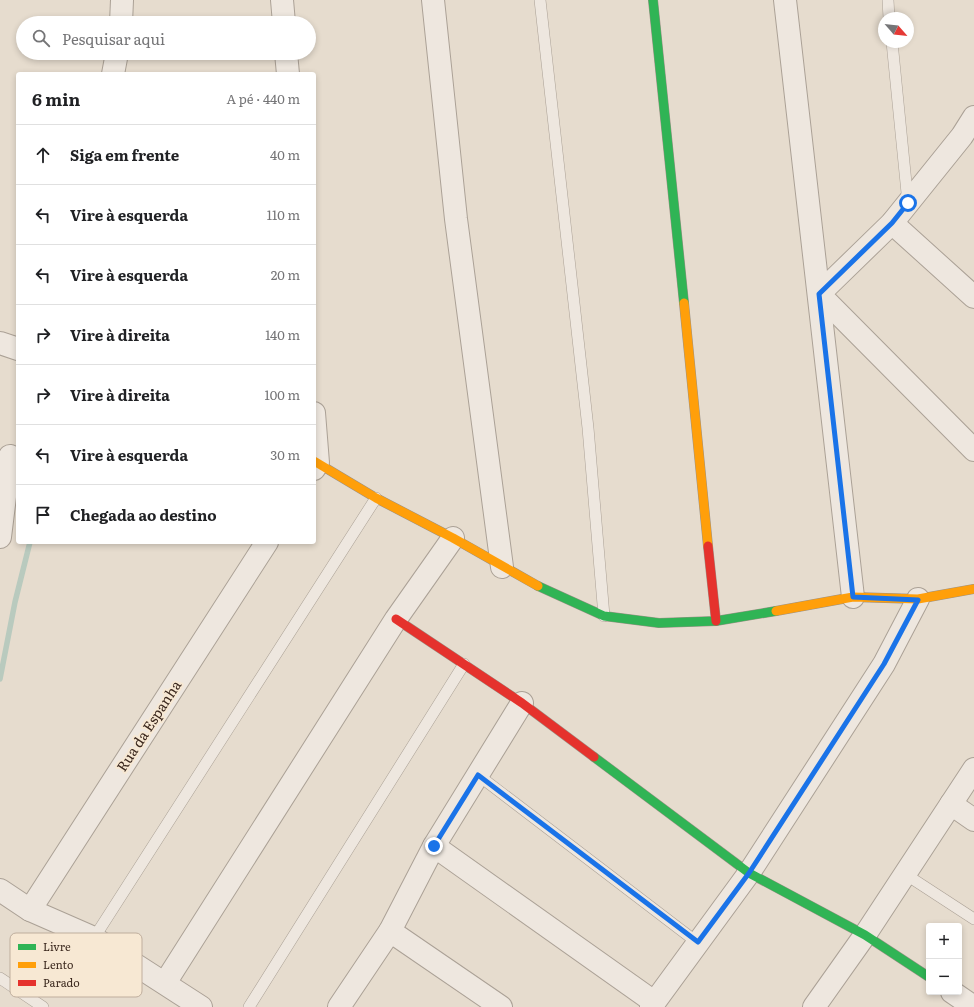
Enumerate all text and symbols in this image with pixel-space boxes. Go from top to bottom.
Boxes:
north arrow [878,12,914,48]
search box [16,16,316,60]
icon: search [30,27,52,49]
text: Pesquisar aqui [62,27,165,50]
text: 6 min [32,86,80,111]
text: A pé · 440 m [226,89,300,108]
text: Siga em frente [70,143,179,166]
icon: ahead [32,144,54,166]
text: 40 m [270,145,300,164]
route start [899,194,917,212]
text: Vire à esquerda [70,203,188,226]
icon: left [32,204,54,226]
text: 110 m [267,205,300,224]
text: Vire à esquerda [70,263,188,286]
icon: left [32,264,54,286]
text: 20 m [271,265,300,284]
text: Vire à direita [70,323,170,346]
icon: right [32,324,54,346]
text: 140 m [265,325,300,344]
text: Vire à direita [70,383,170,406]
icon: right [32,384,54,406]
text: 100 m [264,385,300,404]
text: Vire à esquerda [70,443,188,466]
icon: left [32,444,54,466]
text: 30 m [270,445,300,464]
text: Chegada ao destino [70,503,217,526]
icon: arrive [32,504,54,526]
street label: Rua da Espanha [111,676,185,775]
route end [425,837,443,855]
map controls [926,923,962,995]
button: + [926,923,962,959]
legend [10,933,142,997]
text: Livre [43,938,71,954]
text: Lento [43,956,73,972]
button: − [926,959,962,995]
text: Parado [43,974,80,990]

